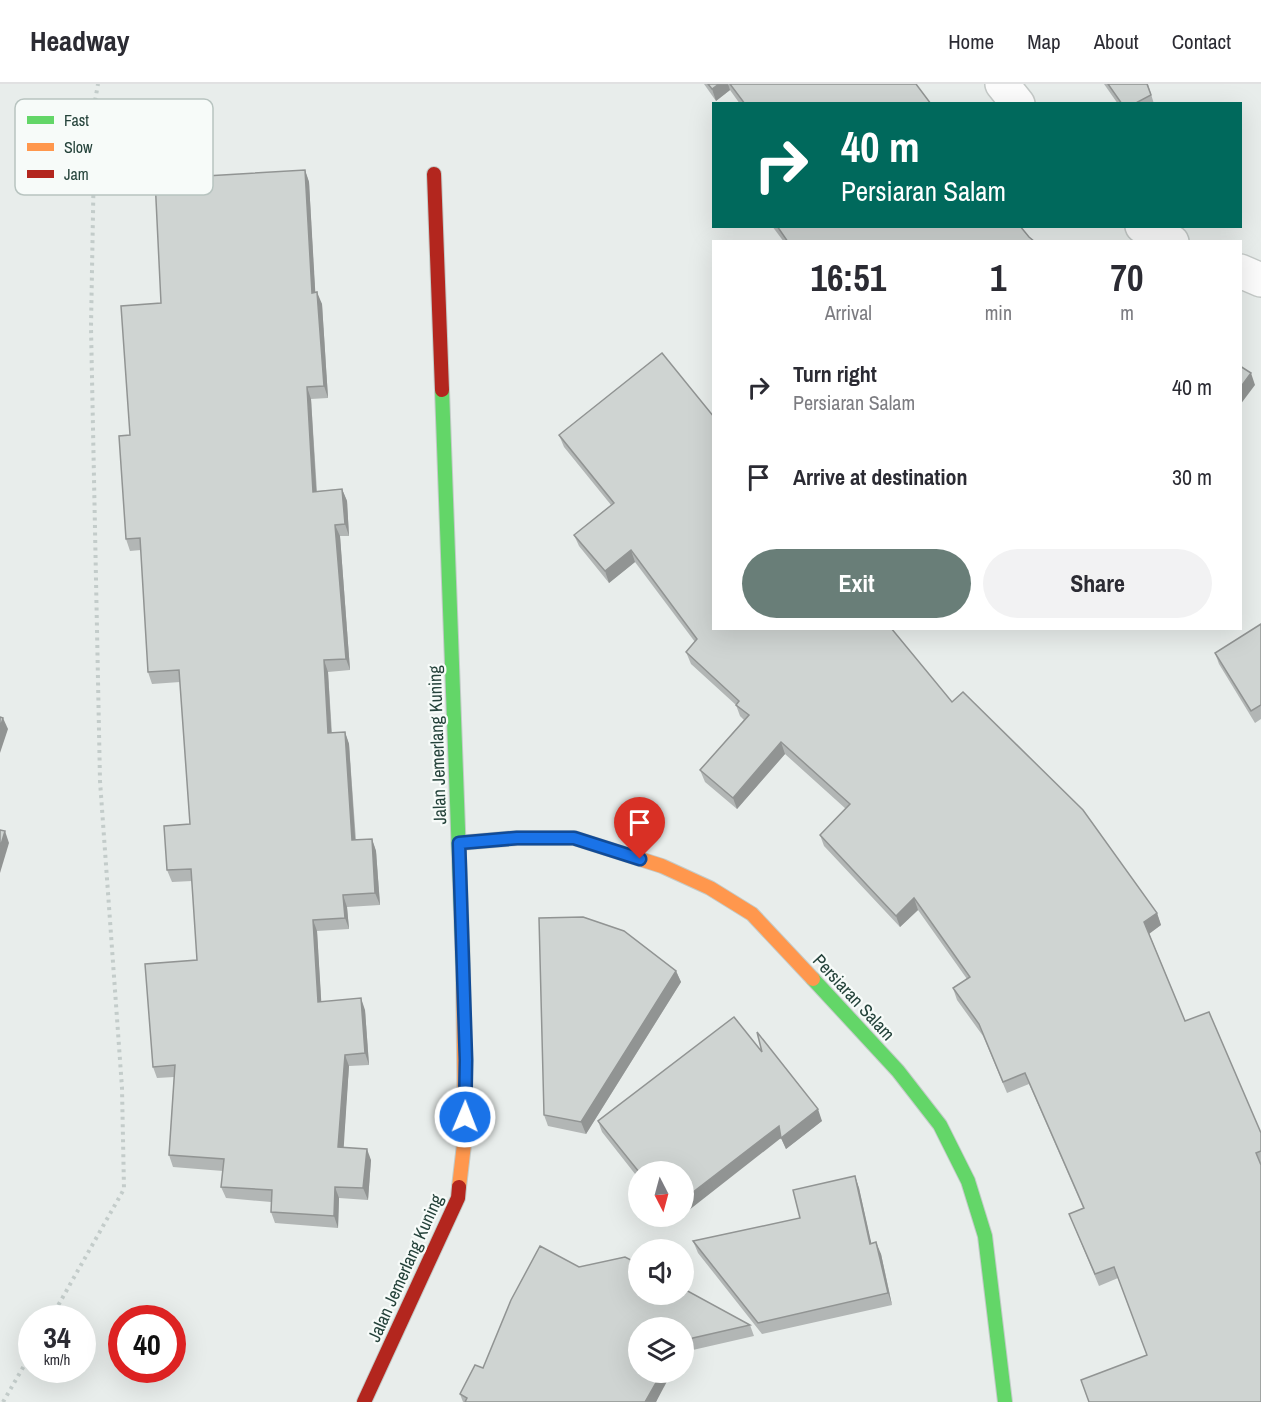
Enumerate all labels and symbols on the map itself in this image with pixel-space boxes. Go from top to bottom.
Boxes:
legend [15,99,213,195]
text: Fast [64,109,89,131]
text: Slow [64,136,93,158]
text: Jam [64,163,89,185]
street label: Jalan Jemerlang Kuning [422,664,452,825]
pin [614,797,665,859]
street label: Persiaran Salam [807,948,901,1046]
position arrow [433,1085,497,1149]
north arrow [628,1161,694,1227]
street label: Jalan Jemerlang Kuning [361,1189,449,1346]
speed limit sign: 40 [108,1305,186,1383]

